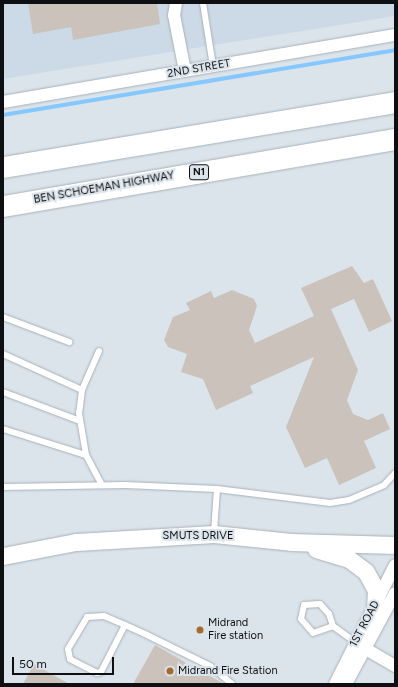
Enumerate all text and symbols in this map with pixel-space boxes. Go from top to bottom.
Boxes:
street label: 2ND STREET [166,57,232,81]
road number: N1 [189,164,209,180]
street label: BEN SCHOEMAN HIGHWAY [33,169,175,207]
street label: SMUTS DRIVE [163,529,233,543]
street label: 1ST ROAD [347,599,383,649]
place label: Midrand Fire station [208,617,263,643]
marker: Midrand Fire station [195,625,205,635]
scale bar [14,649,116,675]
text: 50 m [19,657,47,671]
place label: Midrand Fire Station [178,664,278,678]
marker: Midrand Fire Station [165,666,175,676]

